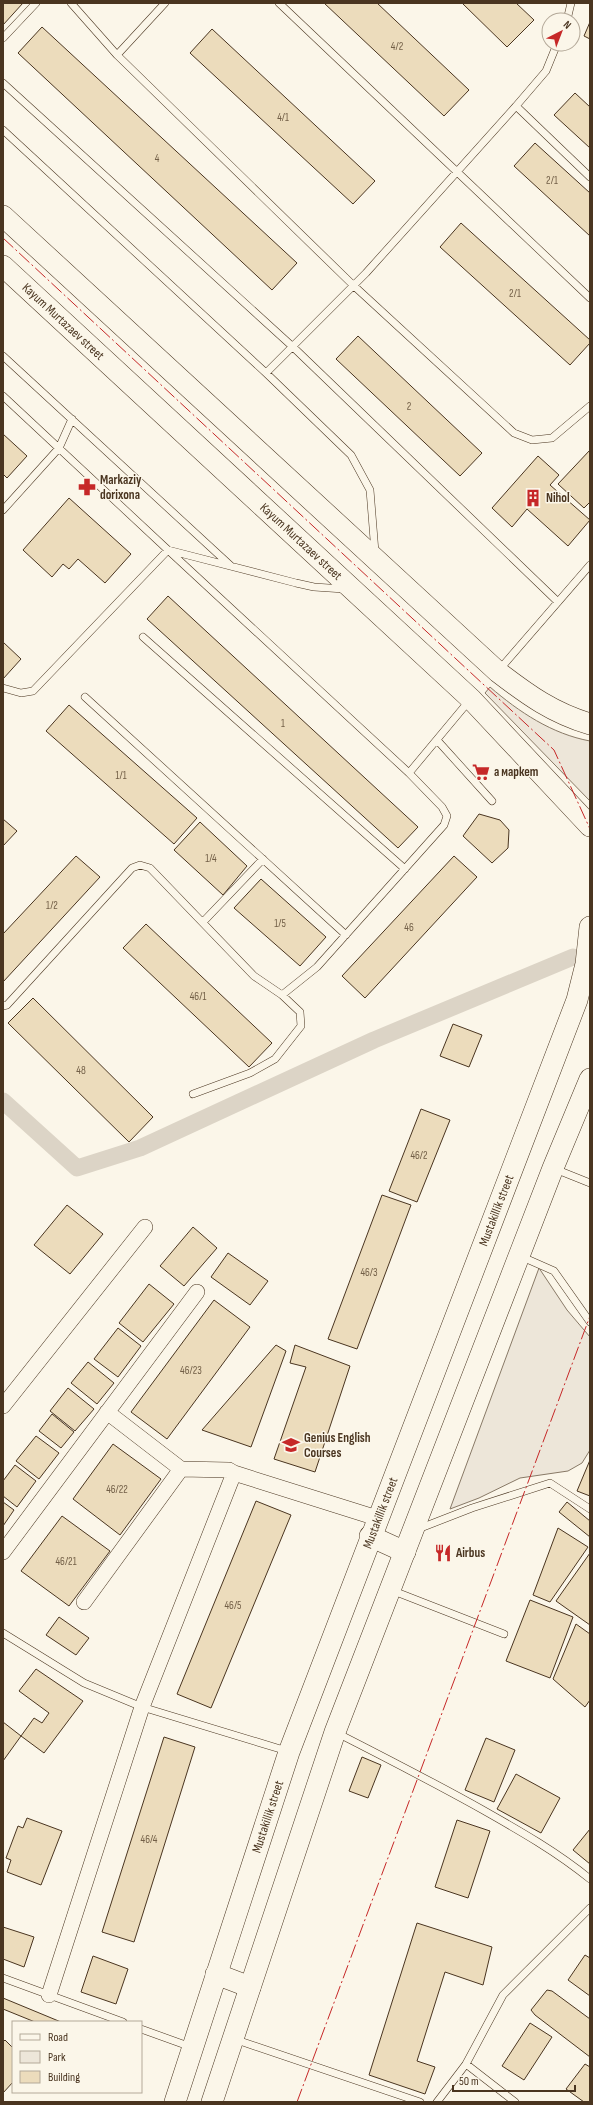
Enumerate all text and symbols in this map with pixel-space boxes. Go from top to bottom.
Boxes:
north arrow [541,12,581,52]
text: N [561,18,574,32]
house number: 4/2 [391,40,404,53]
house number: 4/1 [277,111,289,124]
house number: 4 [155,152,160,165]
house number: 2/1 [546,174,558,187]
street label: Kayum Murtazaev street [19,280,108,364]
house number: 2/1 [509,287,521,300]
house number: 2 [407,400,412,413]
place label: Markaziy dorixona [100,472,142,503]
pharmacy icon: Markaziy dorixona [77,477,97,497]
building icon: Nihol [523,488,543,508]
place label: Nihol [546,490,570,506]
street label: Kayum Murtazaev street [257,500,345,584]
house number: 1 [281,717,285,730]
supermarket icon: а маркет [471,762,491,782]
place label: а маркет [494,764,539,780]
house number: 1/1 [115,769,127,782]
house number: 1/4 [205,852,217,865]
house number: 1/2 [46,899,58,912]
house number: 1/5 [274,917,286,930]
house number: 46 [404,921,414,934]
house number: 46/1 [190,990,206,1003]
house number: 48 [76,1064,86,1077]
house number: 46/2 [410,1149,428,1162]
street label: Mustakillik street [475,1172,517,1248]
house number: 46/3 [360,1266,378,1279]
house number: 46/23 [180,1364,202,1377]
place label: Genius English Courses [304,1430,371,1461]
school or university icon: Genius English Courses [281,1435,301,1455]
street label: Mustakillik street [360,1475,401,1551]
house number: 46/22 [106,1483,128,1496]
restaurant icon: Airbus [433,1543,453,1563]
place label: Airbus [455,1545,485,1561]
house number: 46/21 [55,1555,77,1568]
house number: 46/5 [224,1599,242,1612]
street label: Mustakillik street [249,1778,287,1855]
house number: 46/4 [141,1833,158,1846]
legend [12,2021,142,2093]
text: Road [48,2030,68,2045]
text: Park [48,2050,66,2065]
scale bar [453,2067,575,2093]
text: Building [48,2070,80,2085]
text: 50 m [459,2074,479,2089]

